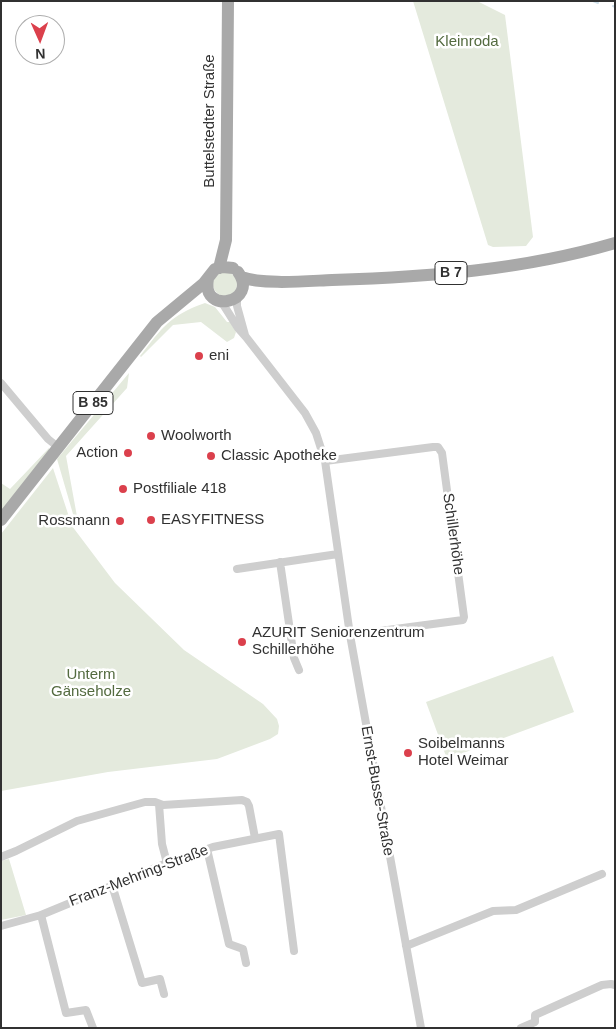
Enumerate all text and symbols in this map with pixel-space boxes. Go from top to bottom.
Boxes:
north arrow [15,15,65,65]
park label: Kleinroda [435,33,499,51]
text: N [35,46,46,62]
street label: Buttelstedter Straße [201,54,219,188]
road number: B 7 [435,262,467,284]
place label: eni [209,347,229,365]
marker: eni [193,350,205,362]
road number: B 85 [73,392,113,414]
place label: Woolworth [161,427,232,445]
marker: Woolworth [145,430,157,442]
place label: Action [76,444,118,462]
marker: Action [122,447,134,459]
place label: Classic Apotheke [221,447,337,465]
marker: Classic Apotheke [205,450,217,462]
place label: Postfiliale 418 [133,480,226,498]
marker: Postfiliale 418 [117,483,129,495]
street label: Schillerhöhe [438,492,468,576]
place label: EASYFITNESS [161,511,264,529]
place label: Rossmann [38,512,110,530]
marker: EASYFITNESS [145,514,157,526]
marker: Rossmann [114,515,126,527]
place label: AZURIT Seniorenzentrum Schillerhöhe [252,624,425,659]
marker: AZURIT Seniorenzentrum Schillerhöhe [236,636,248,648]
park label: Unterm Gänseholze [51,666,131,701]
street label: Ernst-Busse-Straße [357,725,397,857]
place label: Soibelmanns Hotel Weimar [418,735,509,770]
marker: Soibelmanns Hotel Weimar [402,747,414,759]
street label: Franz-Mehring-Straße [67,841,211,911]

